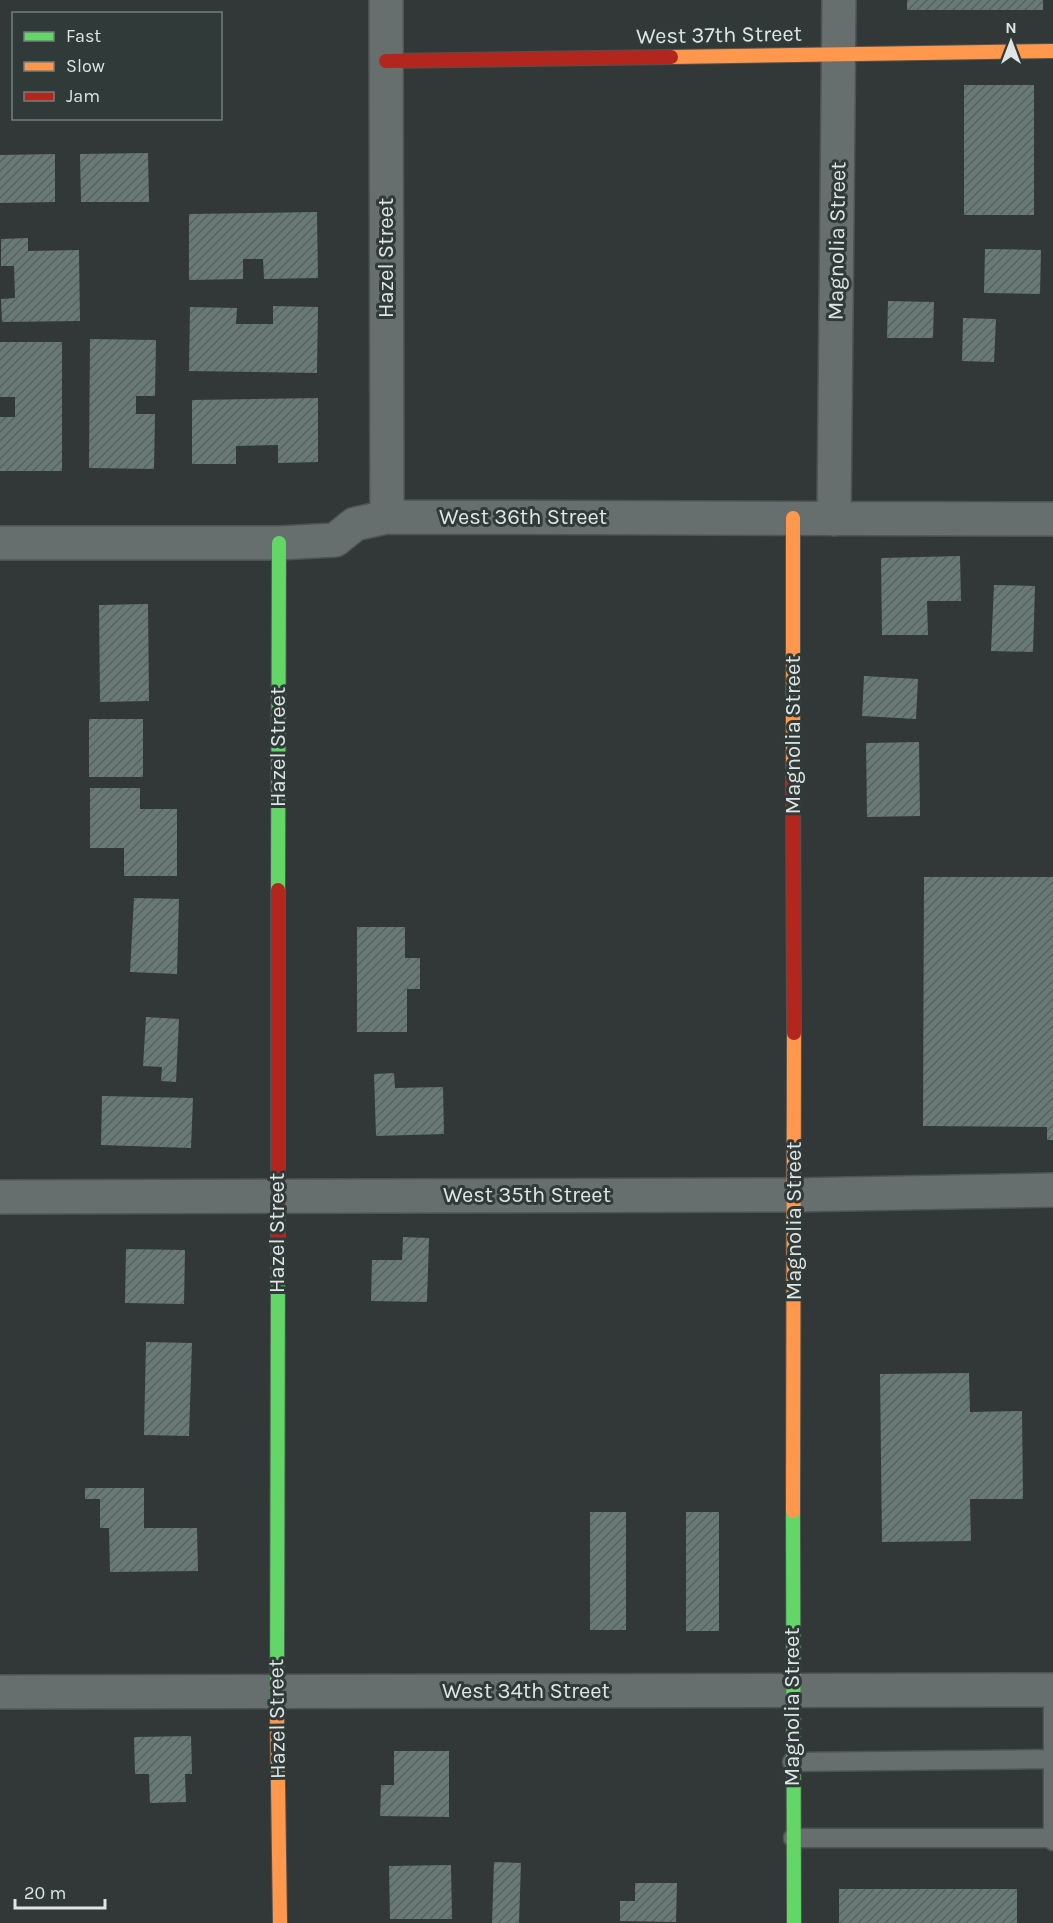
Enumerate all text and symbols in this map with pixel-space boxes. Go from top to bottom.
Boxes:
legend [12,12,222,120]
north arrow [981,12,1041,72]
text: N [1005,18,1017,37]
street label: West 37th Street [636,21,802,49]
text: Fast [66,25,101,47]
text: Slow [66,55,105,77]
text: Jam [66,85,100,107]
street label: Magnolia Street [823,161,851,321]
street label: Hazel Street [373,198,399,318]
street label: West 36th Street [439,504,607,530]
street label: Magnolia Street [780,656,806,814]
street label: Hazel Street [265,687,291,807]
street label: Magnolia Street [781,1142,807,1300]
street label: Hazel Street [264,1173,290,1293]
street label: West 35th Street [443,1182,611,1208]
street label: Magnolia Street [779,1628,805,1786]
street label: Hazel Street [263,1659,291,1779]
street label: West 34th Street [442,1678,610,1704]
scale bar [15,1872,105,1910]
text: 20 m [24,1882,66,1904]

